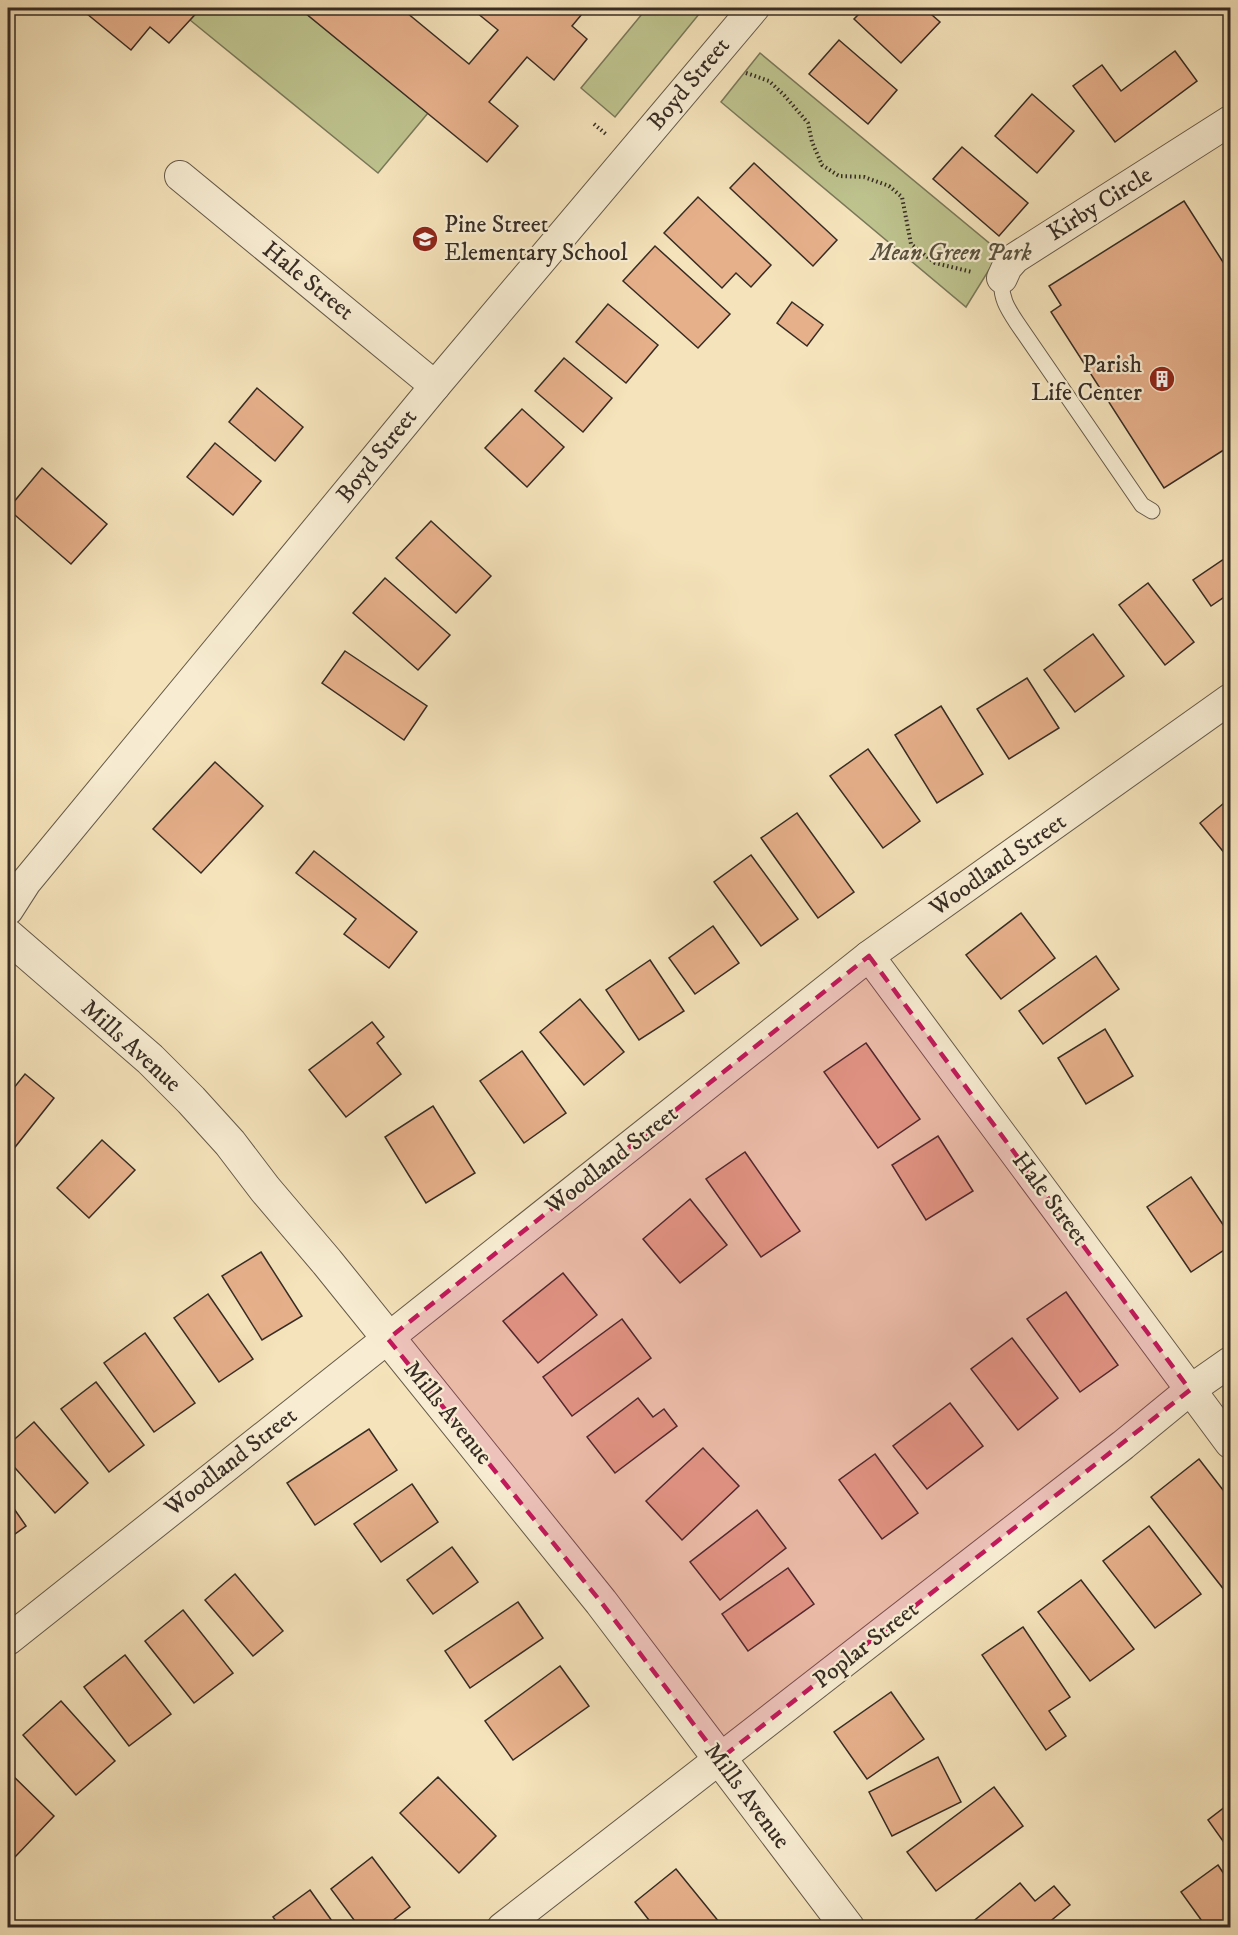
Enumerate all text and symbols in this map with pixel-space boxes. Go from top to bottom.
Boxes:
street label: Boyd Street [642,31,737,137]
street label: Kirby Circle [1042,160,1158,248]
place label: Pine Street Elementary School [444,210,628,268]
school or university icon: Pine Street Elementary School [410,224,440,254]
street label: Hale Street [256,235,360,327]
park label: Mean Green Park [868,238,1032,268]
place label: Parish Life Center [1031,350,1142,408]
building icon: Parish Life Center [1147,364,1177,394]
street label: Boyd Street [330,403,424,509]
street label: Woodland Street [923,807,1072,924]
street label: Mills Avenue [75,993,187,1099]
street label: Woodland Street [539,1099,684,1222]
street label: Hale Street [1005,1146,1095,1252]
street label: Mills Avenue [397,1355,499,1471]
street label: Woodland Street [158,1401,303,1524]
street label: Poplar Street [807,1594,925,1695]
street label: Mills Avenue [697,1737,797,1855]

